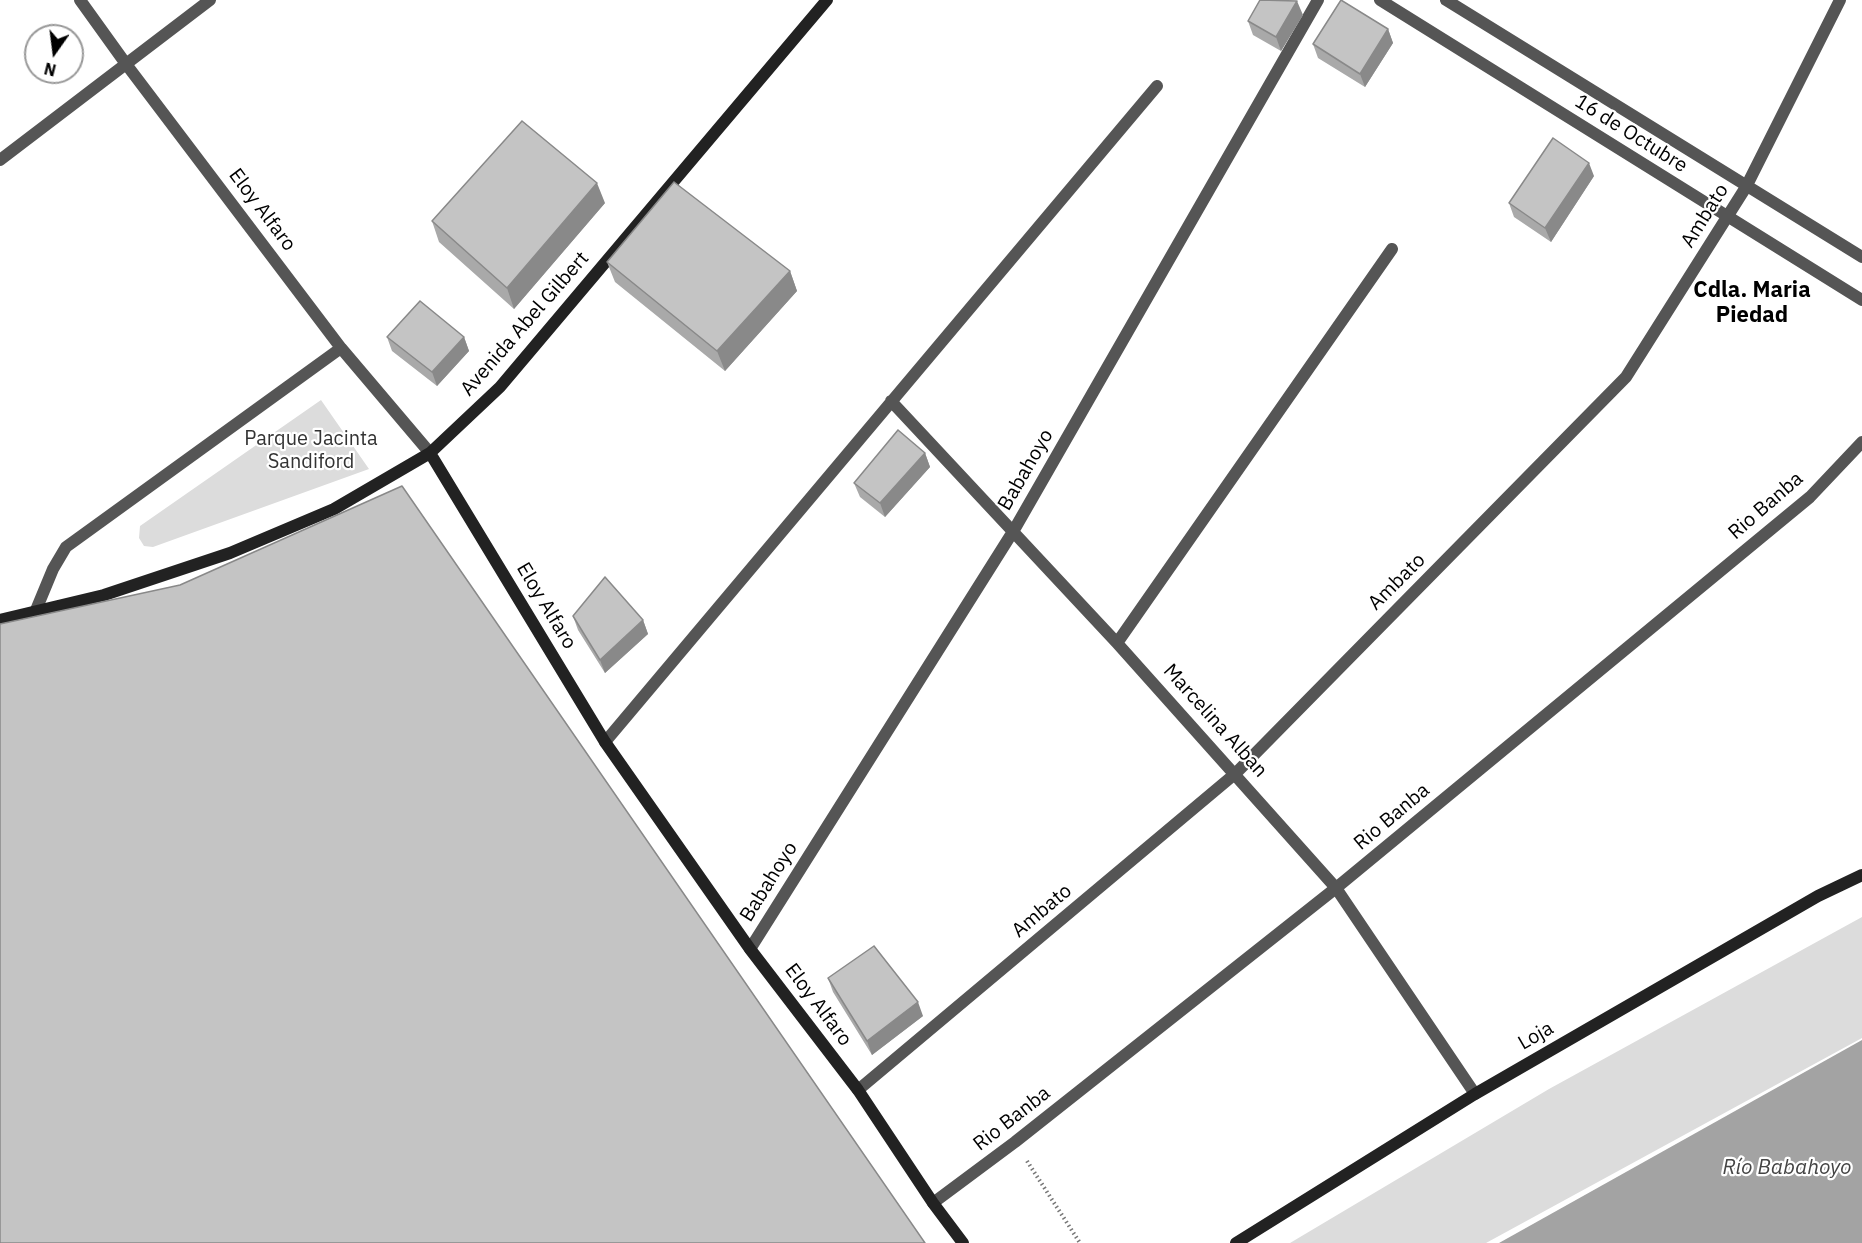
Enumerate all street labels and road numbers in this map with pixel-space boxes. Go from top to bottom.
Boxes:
street label: 16 de Octubre [1570,90,1692,178]
street label: Eloy Alfaro [223,164,301,256]
street label: Ambato [1676,180,1734,252]
street label: Avenida Abel Gilbert [456,247,594,401]
street label: Babahoyo [993,425,1059,515]
street label: Rio Banba [1724,467,1808,545]
street label: Ambato [1364,549,1430,615]
street label: Eloy Alfaro [511,558,581,654]
street label: Marcelina Alban [1158,659,1272,783]
street label: Rio Banba [1349,779,1435,855]
street label: Babahoyo [735,838,803,926]
street label: Ambato [1007,879,1077,943]
street label: Eloy Alfaro [779,959,857,1051]
street label: Loja [1514,1016,1558,1056]
street label: Rio Banba [969,1082,1055,1156]

